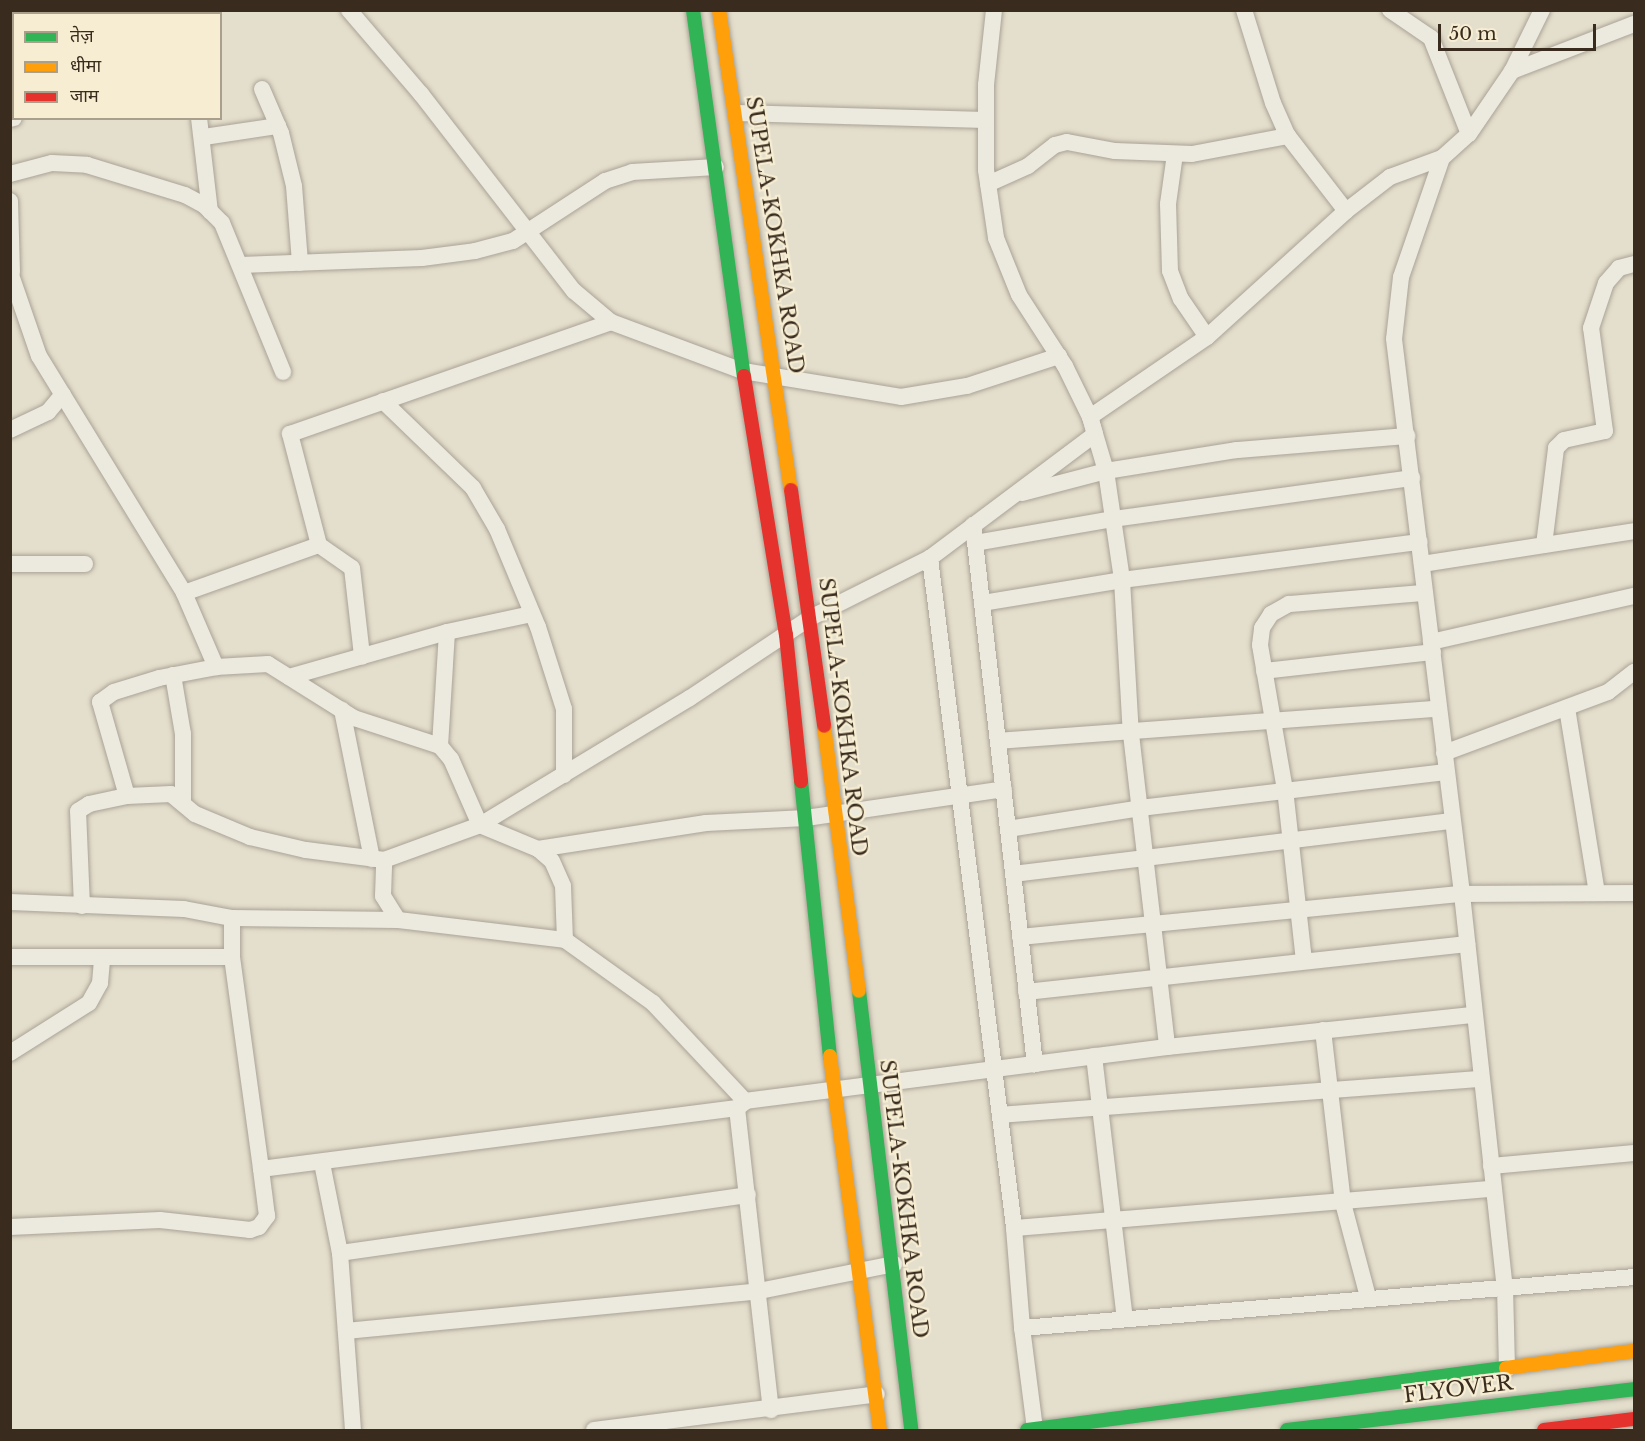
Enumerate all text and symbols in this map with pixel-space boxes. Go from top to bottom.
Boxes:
legend [12,12,222,120]
scale bar [1441,12,1598,50]
text: 50 m [1449,23,1497,45]
text: तेज़ [70,25,94,47]
text: धीमा [70,55,101,77]
text: जाम [70,85,99,107]
street label: SUPELA-KOKHKA ROAD [741,94,809,376]
street label: SUPELA-KOKHKA ROAD [813,576,873,858]
street label: SUPELA-KOKHKA ROAD [874,1058,934,1340]
street label: FLYOVER [1402,1370,1514,1408]

